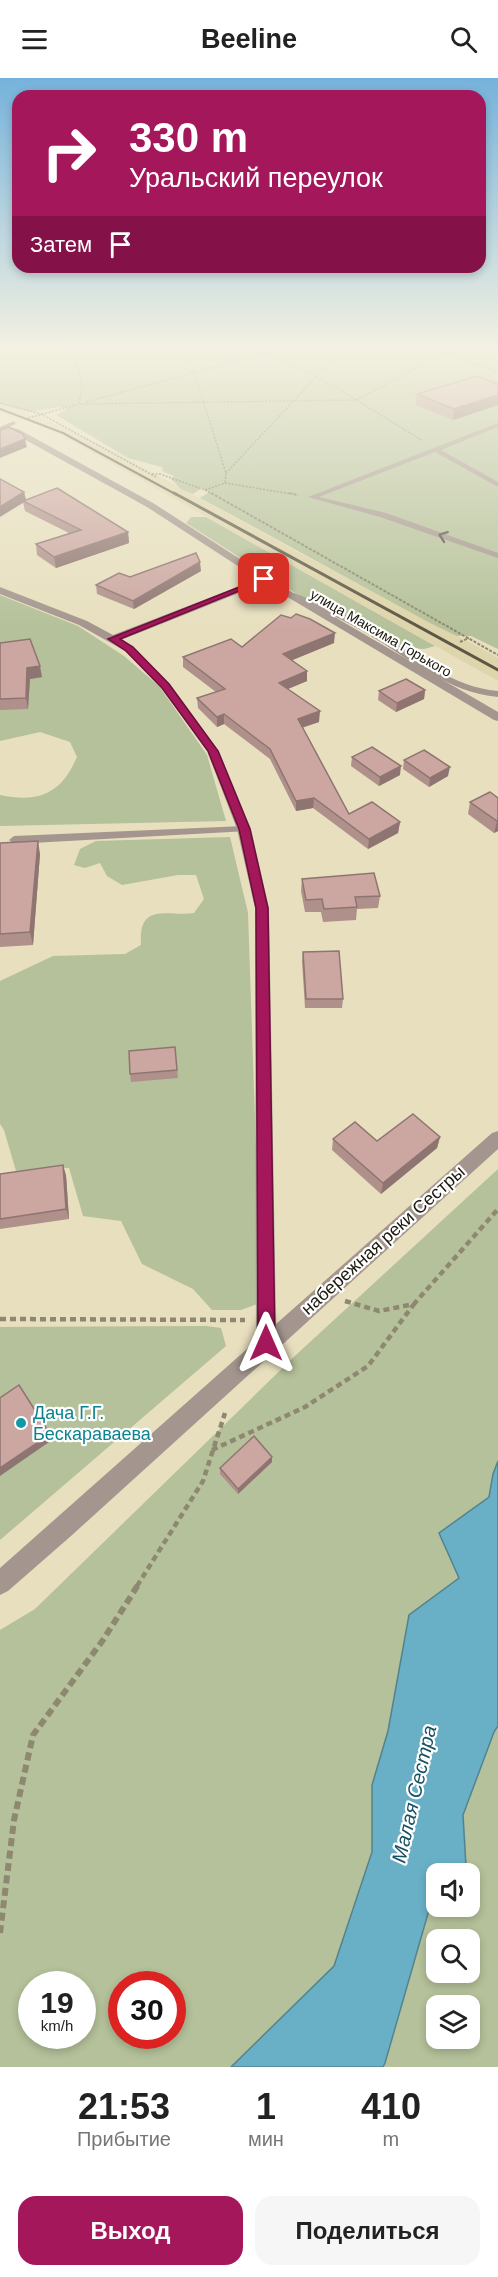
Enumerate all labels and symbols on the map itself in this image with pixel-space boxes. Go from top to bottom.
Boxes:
one-way arrow [438,531,449,544]
pin [238,553,289,604]
street label: улица Максима Горького [307,586,455,680]
street label: набережная реки Сестры [297,1161,469,1319]
position arrow [234,1311,298,1375]
place label: Дача Г.Г. Бескараваева [33,1403,152,1444]
marker: Дача Г.Г. Бескараваева [14,1416,28,1430]
water label: Малая Сестра [387,1723,441,1865]
speed limit sign: 30 [108,1971,186,2049]

